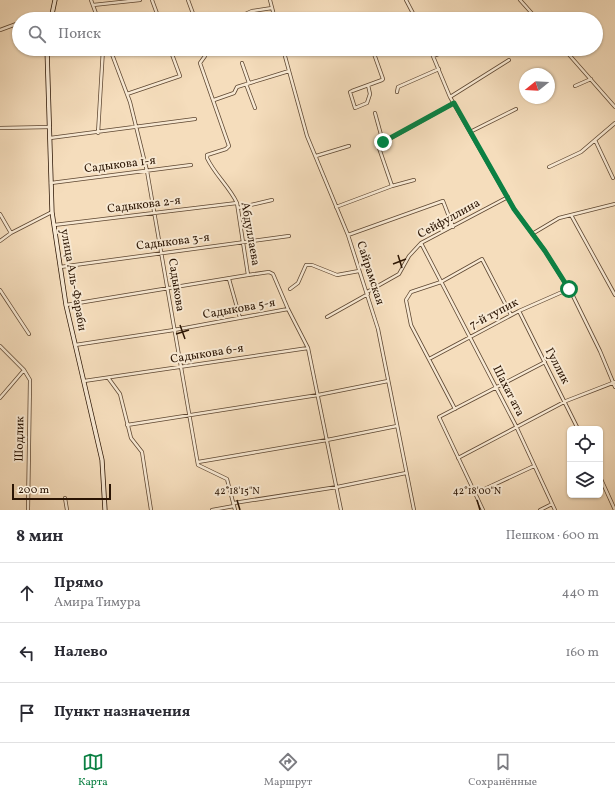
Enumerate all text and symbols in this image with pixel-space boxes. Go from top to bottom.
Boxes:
search box [12,12,603,56]
icon: search [26,23,48,45]
text: Поиск [58,24,101,45]
north arrow [519,68,555,104]
route end [374,133,392,151]
street label: Садыкова 1-я [83,153,157,177]
street label: Садыкова 2-я [106,193,182,217]
street label: Сейфуллина [415,195,483,243]
street label: Абдуллаева [237,201,263,267]
street label: улица Аль-Фараби [56,228,90,332]
street label: Садыкова 3-я [136,230,210,254]
street label: Сайрамская [352,239,388,307]
street label: Садыкова [164,257,188,313]
route start [560,280,578,298]
street label: 7-й тупик [467,294,522,333]
street label: Садыкова 5-я [202,295,276,323]
street label: Садыкова 6-я [169,340,245,368]
street label: Гуллик [541,345,574,388]
street label: Шахат ата [488,363,528,419]
street label: Шодлик [12,415,28,462]
map controls [567,426,603,498]
button: locate [567,426,603,462]
button: layers [567,462,603,498]
scale bar [12,482,111,501]
text: 200 m [18,483,49,498]
text: 42°18'15"N [214,484,260,498]
text: 42°18'00"N [453,484,502,498]
text: 8 мин [16,525,63,548]
text: Пешком · 600 m [506,527,599,545]
text: Прямо [54,573,103,594]
icon: ahead [16,582,38,604]
text: 440 m [562,584,599,602]
text: Амира Тимура [54,594,141,612]
icon: left [16,642,38,664]
text: Налево [54,642,108,663]
text: 160 m [565,644,599,662]
icon: arrive [16,702,38,724]
text: Пункт назначения [54,702,190,723]
tab: Карта [78,751,108,790]
tab: Маршрут [264,751,312,790]
tab: Сохранённые [468,751,537,790]

